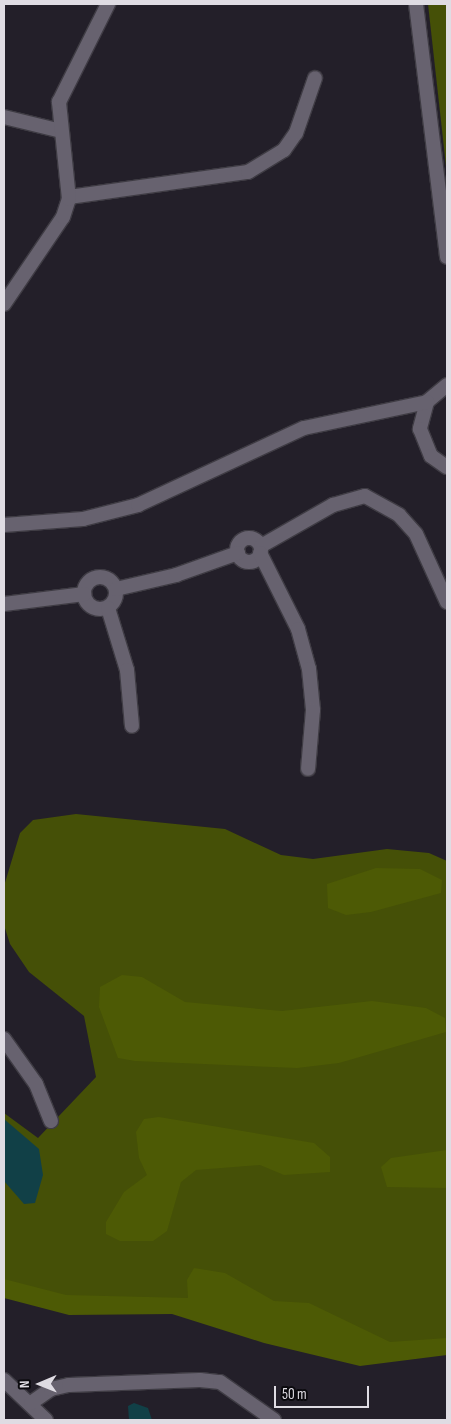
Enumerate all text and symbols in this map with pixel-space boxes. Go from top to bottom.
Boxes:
north arrow [15,1359,65,1409]
scale bar [276,1376,371,1408]
text: N [16,1380,33,1388]
text: 50 m [282,1385,307,1404]

